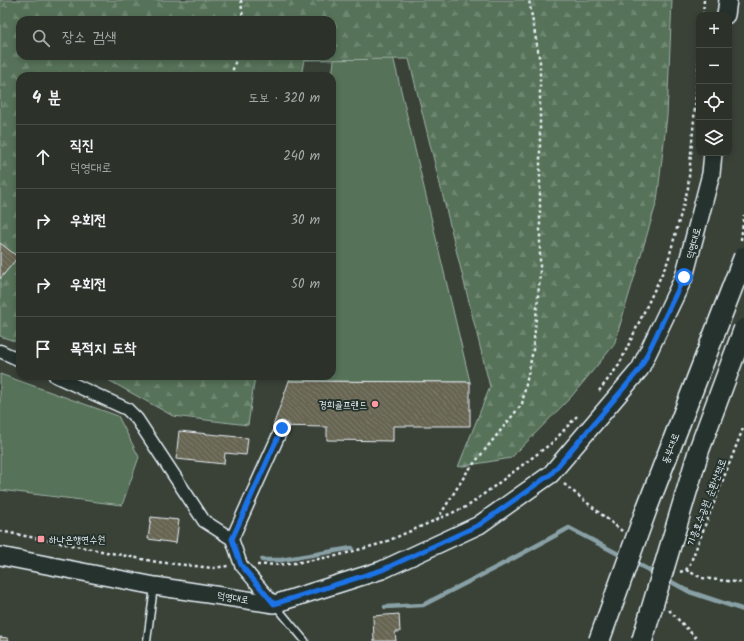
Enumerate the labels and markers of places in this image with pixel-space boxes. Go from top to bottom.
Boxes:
place label: 경희골프랜드 [319,397,367,413]
marker: 경희골프랜드 [370,399,380,409]
place label: 하나은행연수원 [49,532,105,548]
marker: 하나은행연수원 [36,534,46,544]

